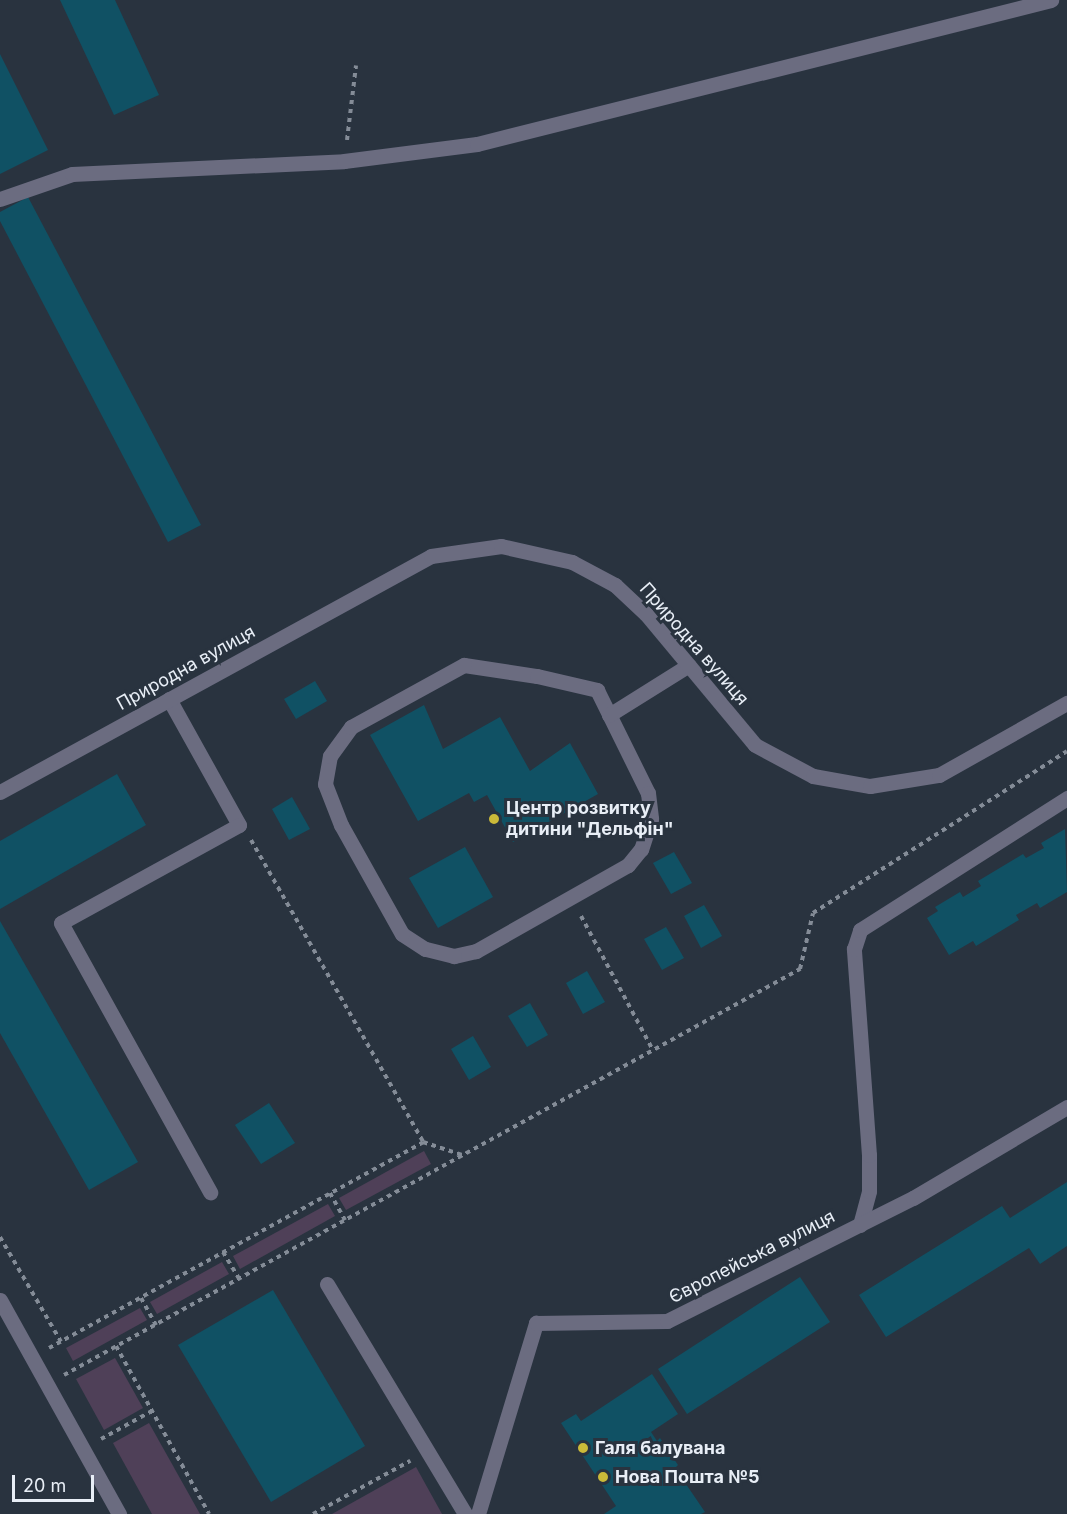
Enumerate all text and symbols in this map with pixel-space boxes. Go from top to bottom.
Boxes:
street label: Природна вулиця [635,578,753,710]
street label: Природна вулиця [113,621,259,715]
place label: Центр розвитку дитини "Дельфін" [506,798,674,840]
marker: Центр розвитку дитини "Дельфін" [487,812,501,826]
street label: Європейська вулиця [665,1206,839,1308]
place label: Галя балувана [595,1437,725,1459]
marker: Галя балувана [576,1441,590,1455]
scale bar [15,1463,98,1501]
place label: Нова Пошта №5 [615,1466,760,1488]
marker: Нова Пошта №5 [596,1470,610,1484]
text: 20 m [23,1475,66,1496]

